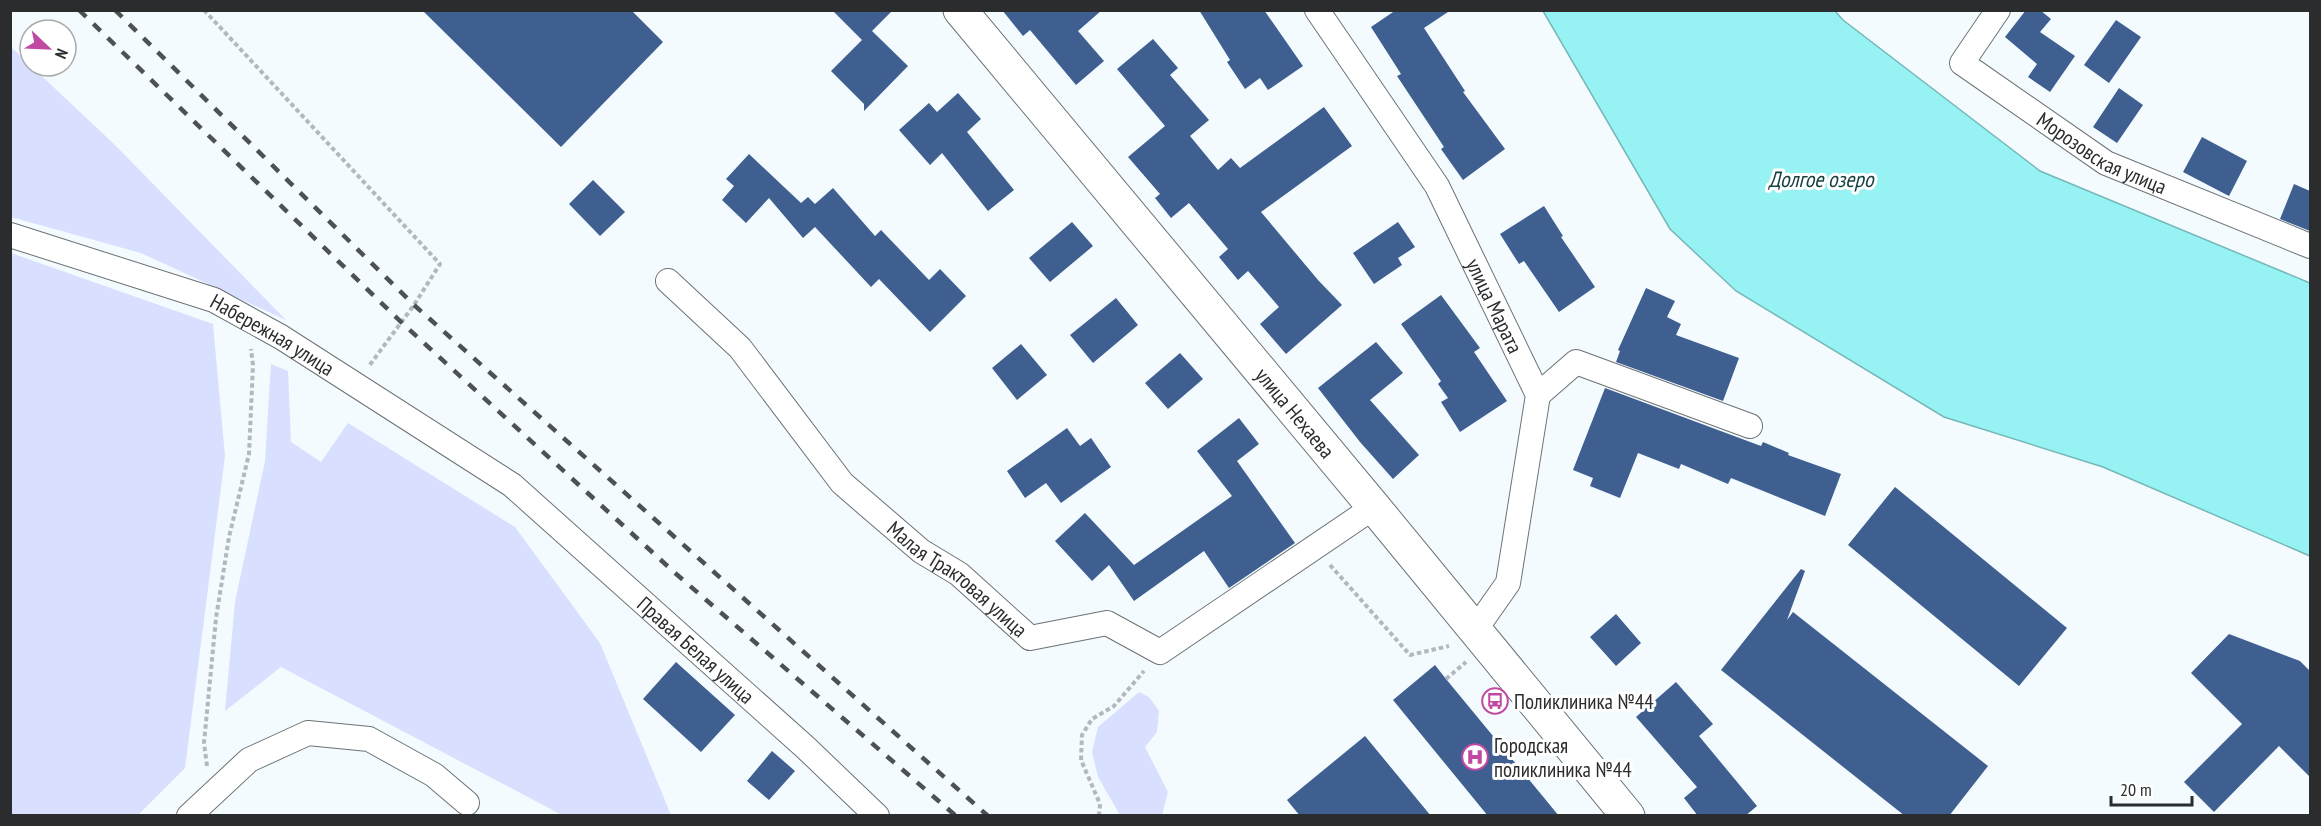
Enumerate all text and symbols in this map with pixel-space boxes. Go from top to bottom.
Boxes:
north arrow [18,18,78,78]
text: N [51,46,73,62]
street label: Морозовская улица [2032,106,2171,200]
water label: Долгое озеро [1768,165,1875,193]
street label: улица Марата [1461,254,1529,358]
street label: Набережная улица [206,287,340,381]
street label: улица Нехаева [1250,362,1341,463]
street label: Малая Трактовая улица [882,515,1033,643]
street label: Правая Белая улица [632,590,760,709]
bus stop icon: Поликлиника №44 [1480,686,1510,716]
place label: Поликлиника №44 [1514,688,1654,715]
place label: Городская поликлиника №44 [1494,732,1632,783]
hospital icon: Городская поликлиника №44 [1460,742,1490,772]
scale bar [2111,769,2192,807]
text: 20 m [2120,778,2152,801]

